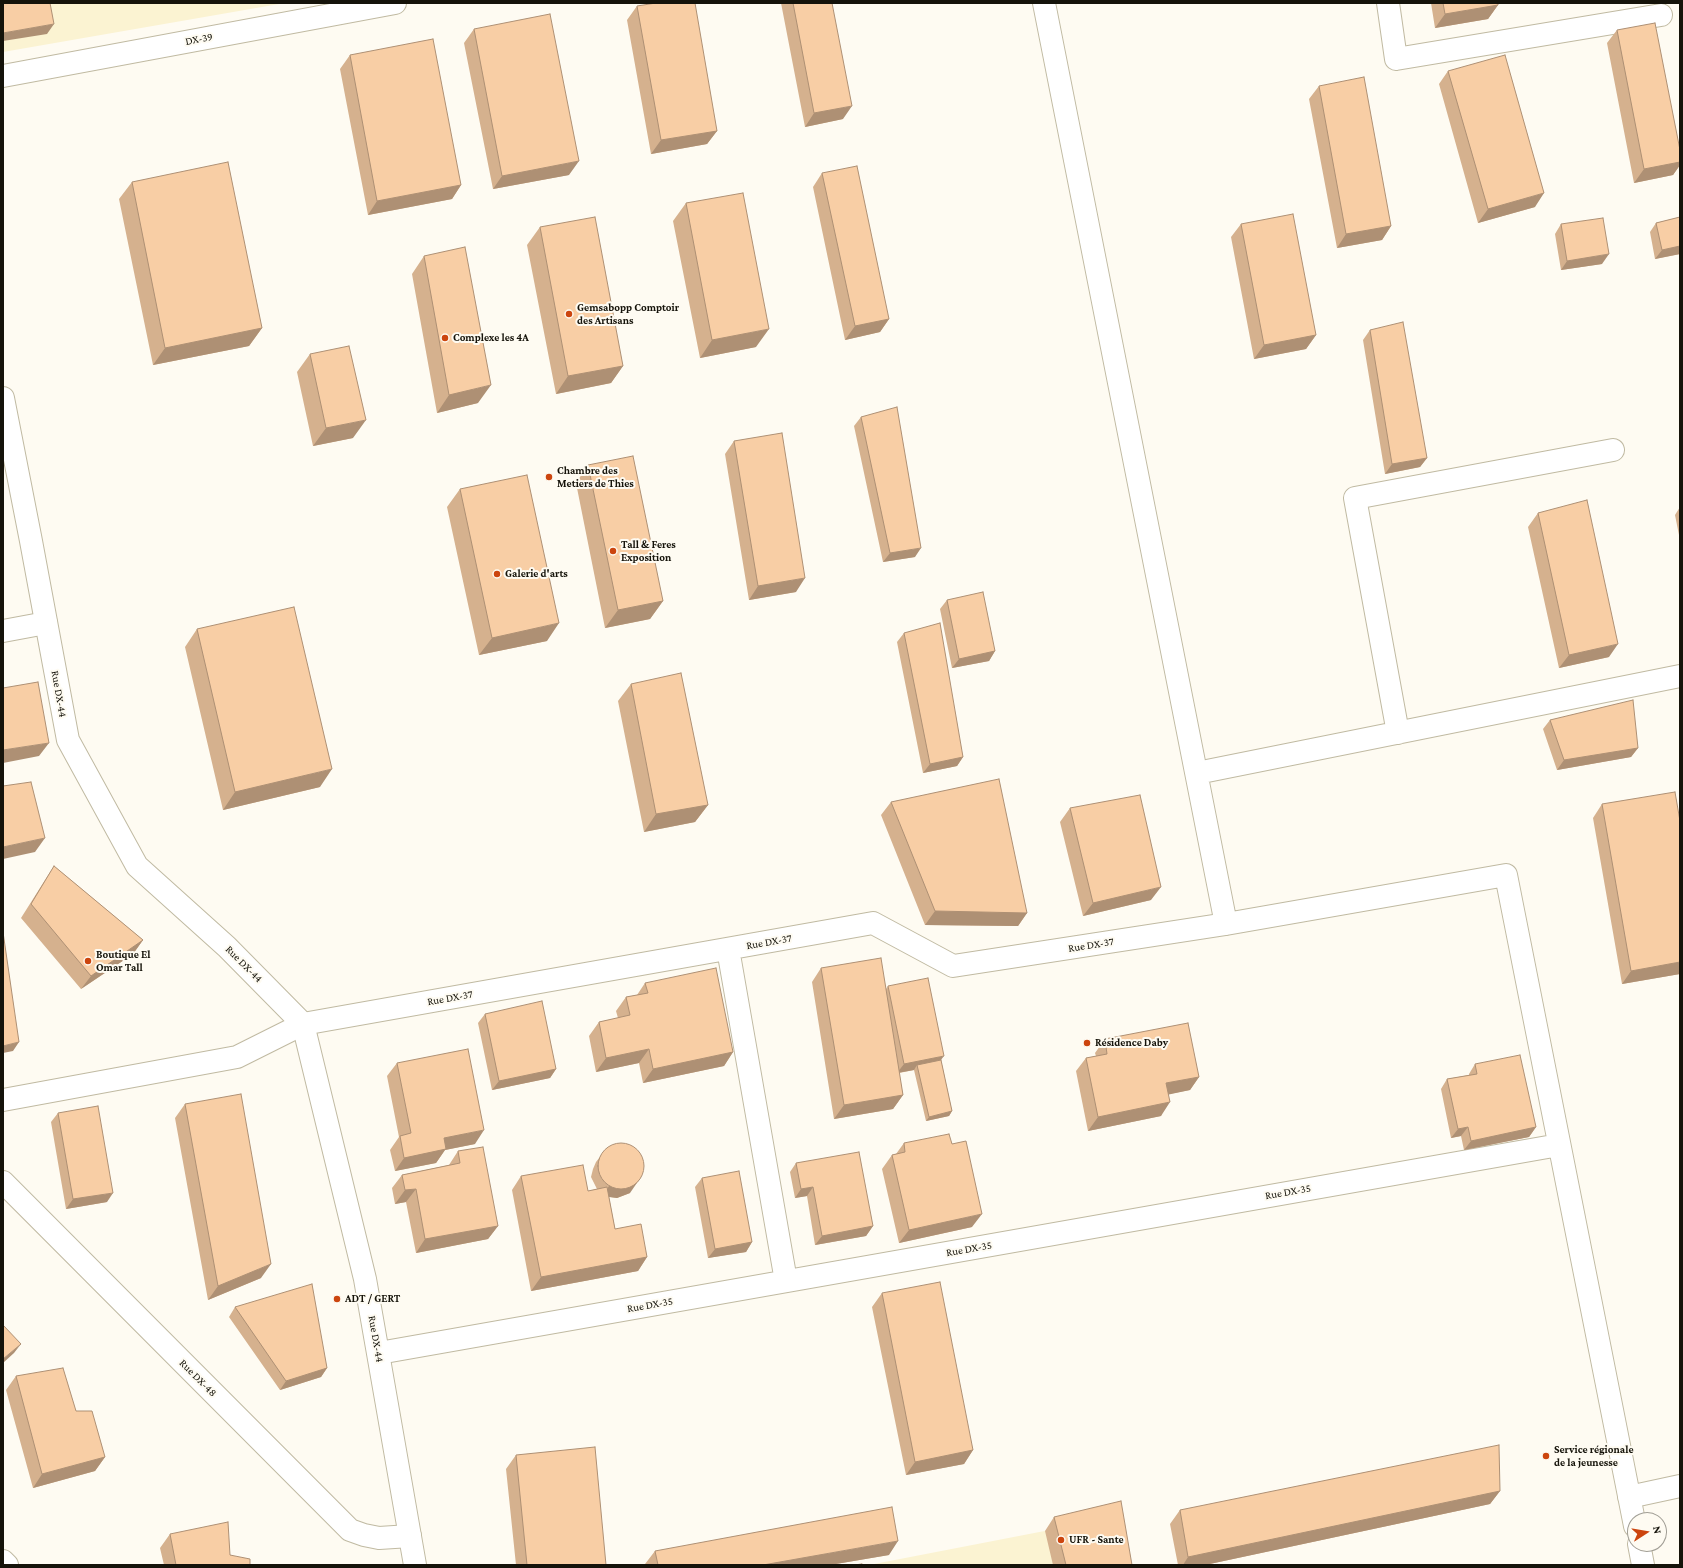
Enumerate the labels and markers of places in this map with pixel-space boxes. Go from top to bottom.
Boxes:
place label: Gemsabopp Comptoir des Artisans [577,301,679,327]
marker: Gemsabopp Comptoir des Artisans [564,309,574,319]
place label: Complexe les 4A [453,331,529,345]
marker: Complexe les 4A [440,333,450,343]
place label: Chambre des Metiers de Thies [557,464,634,490]
marker: Chambre des Metiers de Thies [544,472,554,482]
place label: Tall & Feres Exposition [621,538,676,564]
marker: Tall & Feres Exposition [608,546,618,556]
place label: Galerie d'arts [505,567,568,581]
marker: Galerie d'arts [492,569,502,579]
place label: Boutique El Omar Tall [96,948,150,974]
marker: Boutique El Omar Tall [83,956,93,966]
place label: Résidence Daby [1095,1036,1168,1050]
marker: Résidence Daby [1082,1038,1092,1048]
place label: ADT / GERT [345,1292,400,1306]
marker: ADT / GERT [332,1294,342,1304]
place label: Service régionale de la jeunesse [1554,1443,1634,1469]
marker: Service régionale de la jeunesse [1541,1451,1551,1461]
place label: UFR - Sante [1069,1533,1124,1547]
marker: UFR - Sante [1056,1535,1066,1545]

